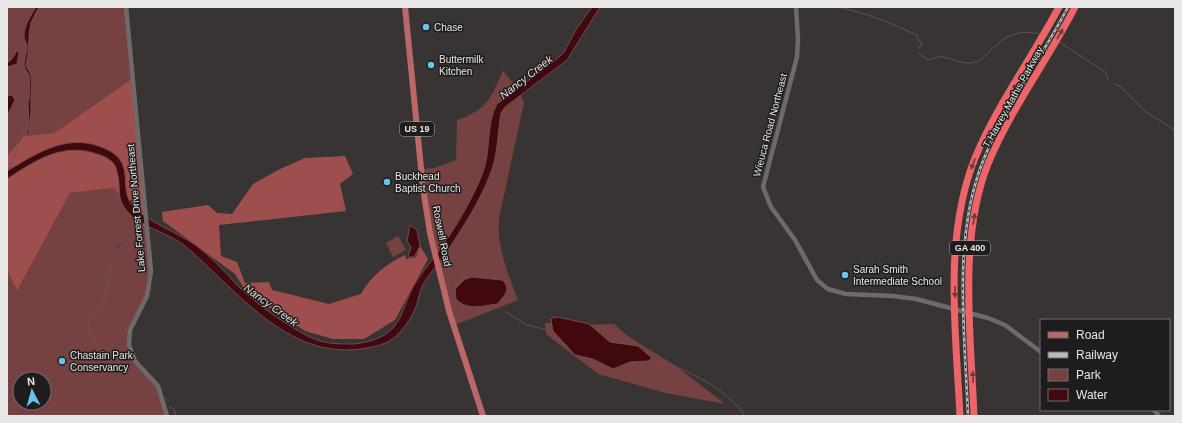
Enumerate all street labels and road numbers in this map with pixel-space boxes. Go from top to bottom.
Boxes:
street label: T Harvey Mathis Parkway [981,45,1045,149]
street label: Wieuca Road Northeast [751,72,789,178]
road number: US 19 [400,122,434,136]
street label: Lake Forrest Drive Northeast [125,143,147,272]
street label: Roswell Road [431,205,453,267]
road number: GA 400 [950,241,990,255]

